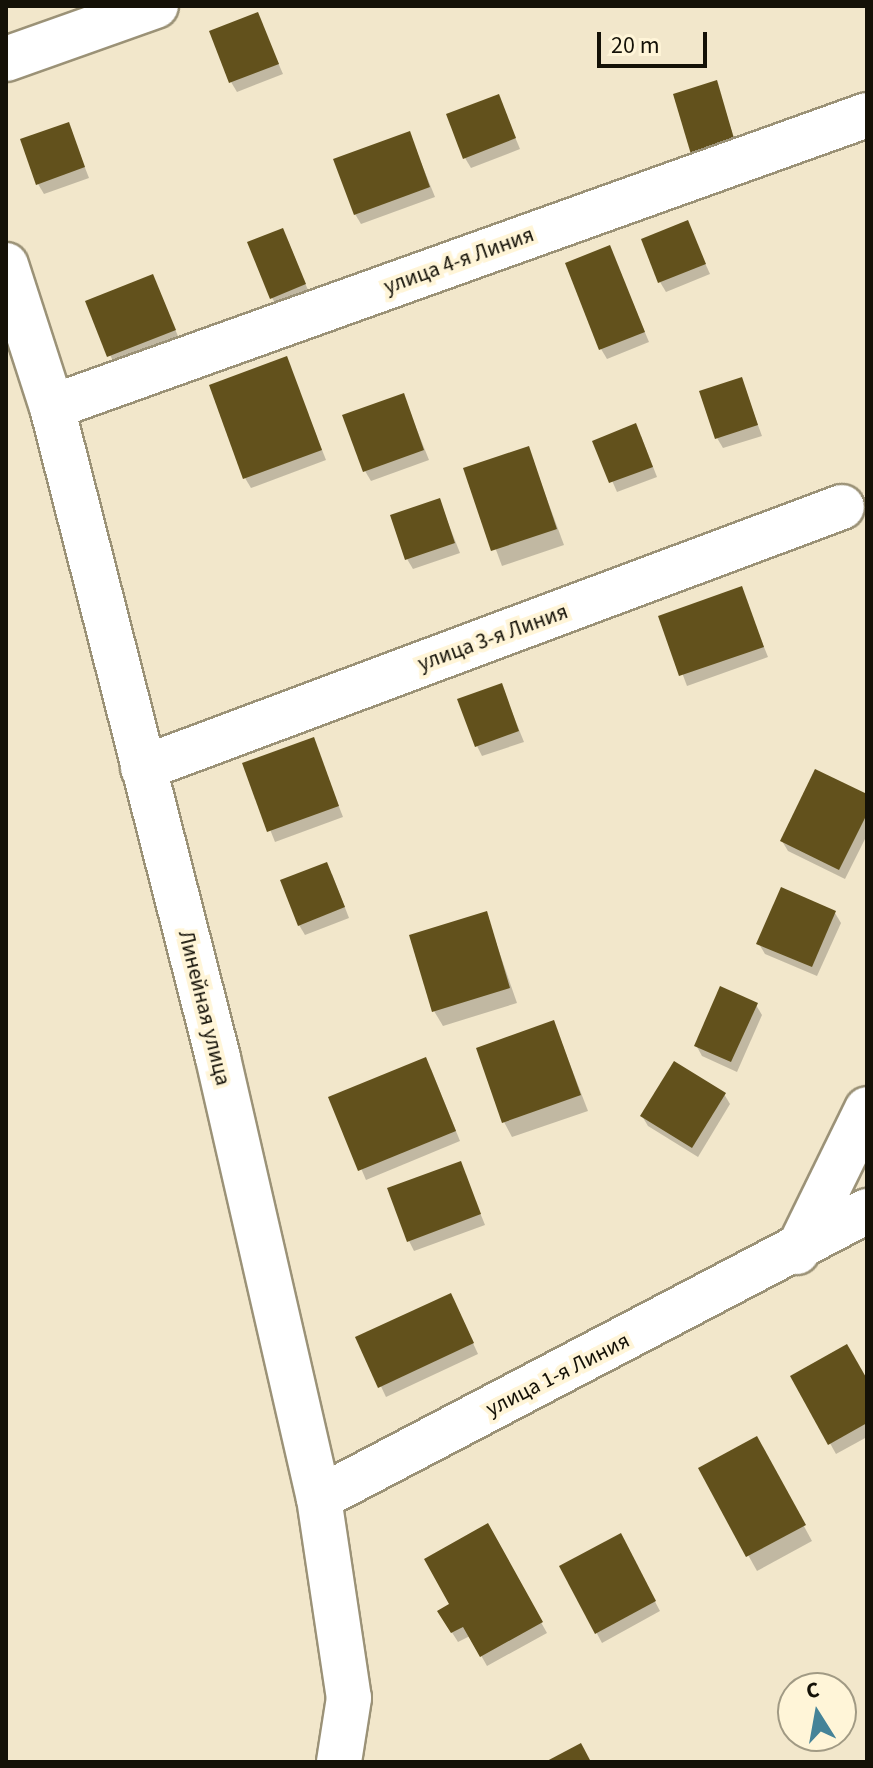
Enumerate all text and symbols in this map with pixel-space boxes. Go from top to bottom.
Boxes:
scale bar [601,16,711,66]
text: 20 m [611,28,660,63]
street label: улица 4-я Линия [380,222,538,300]
street label: улица 3-я Линия [414,599,572,677]
street label: Линейная улица [172,928,236,1088]
street label: улица 1-я Линия [482,1327,634,1423]
north arrow [777,1672,857,1752]
text: С [803,1673,822,1707]

